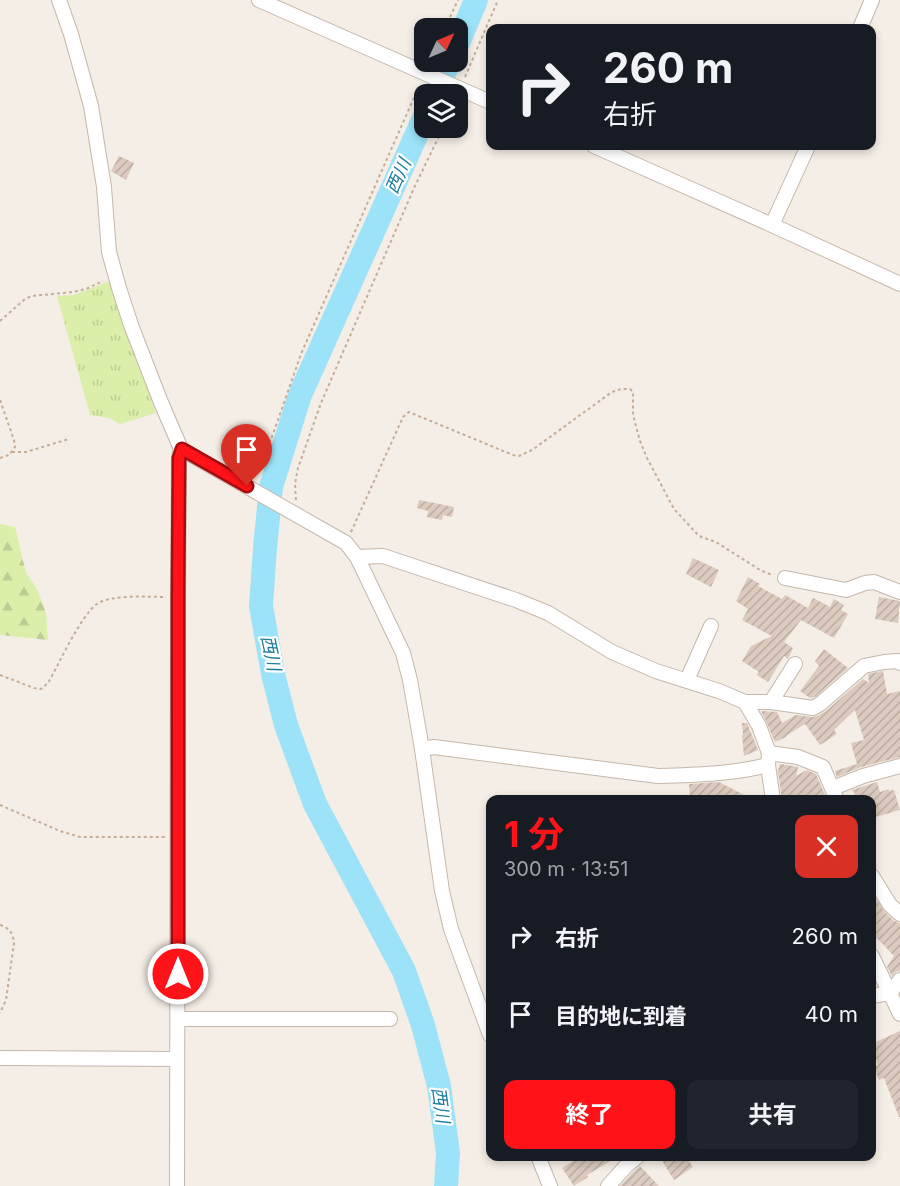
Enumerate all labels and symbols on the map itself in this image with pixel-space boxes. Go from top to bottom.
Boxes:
north arrow [414,18,468,72]
water label: 西川 [381,153,416,197]
pin [221,424,272,486]
water label: 西川 [257,633,285,675]
position arrow [146,942,210,1006]
water label: 西川 [428,1086,454,1126]

